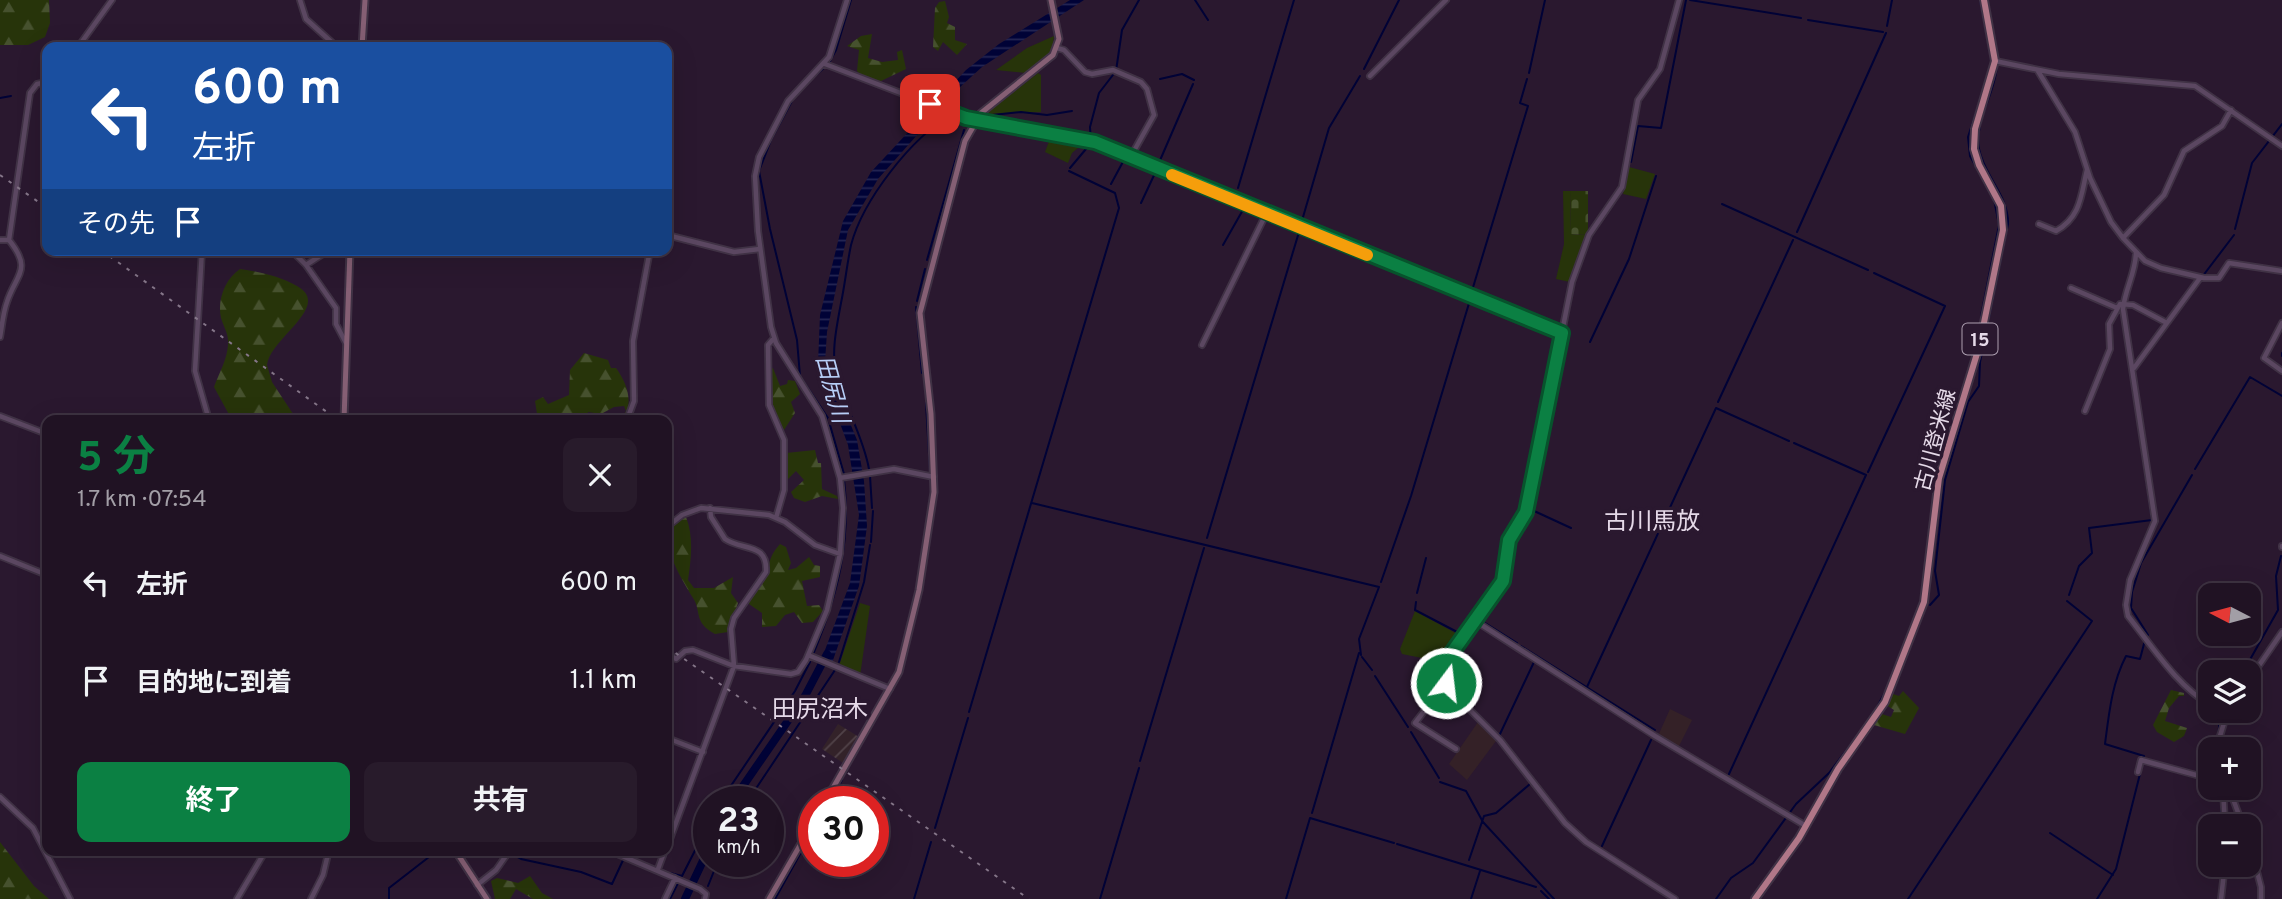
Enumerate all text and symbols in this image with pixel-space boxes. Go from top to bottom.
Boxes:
text: 600 m [192,60,342,122]
icon: left [77,70,168,161]
pin [900,74,960,134]
icon: arrive [911,85,949,123]
text: 左折 [192,130,256,170]
icon: arrive [169,203,207,241]
text: その先 [77,209,155,242]
road number: 15 [1962,324,1997,354]
water label: 田尻川 [808,353,854,430]
street label: 古川登米線 [1910,386,1963,495]
text: 5 分 [77,433,155,486]
button: close [563,438,637,512]
text: 1.7 km · 07:54 [77,486,207,515]
district label: 古川馬放 [1604,508,1700,538]
icon: left [77,564,115,602]
text: 600 m [560,567,637,600]
text: 左折 [136,570,188,603]
north arrow [2198,583,2261,646]
map controls [2198,583,2261,877]
position arrow [1409,646,1483,720]
button: layers [2198,660,2261,723]
icon: arrive [77,662,115,700]
text: 1.1 km [570,665,637,698]
text: 目的地に到着 [136,668,292,701]
district label: 田尻沼木 [772,696,868,726]
button: + [2198,737,2261,800]
button: 終了 [77,762,350,842]
button: 共有 [364,762,637,842]
speed limit sign: 30 [798,786,889,877]
text: 23 [717,800,760,844]
button: − [2198,814,2261,877]
text: km/h [717,837,760,860]

